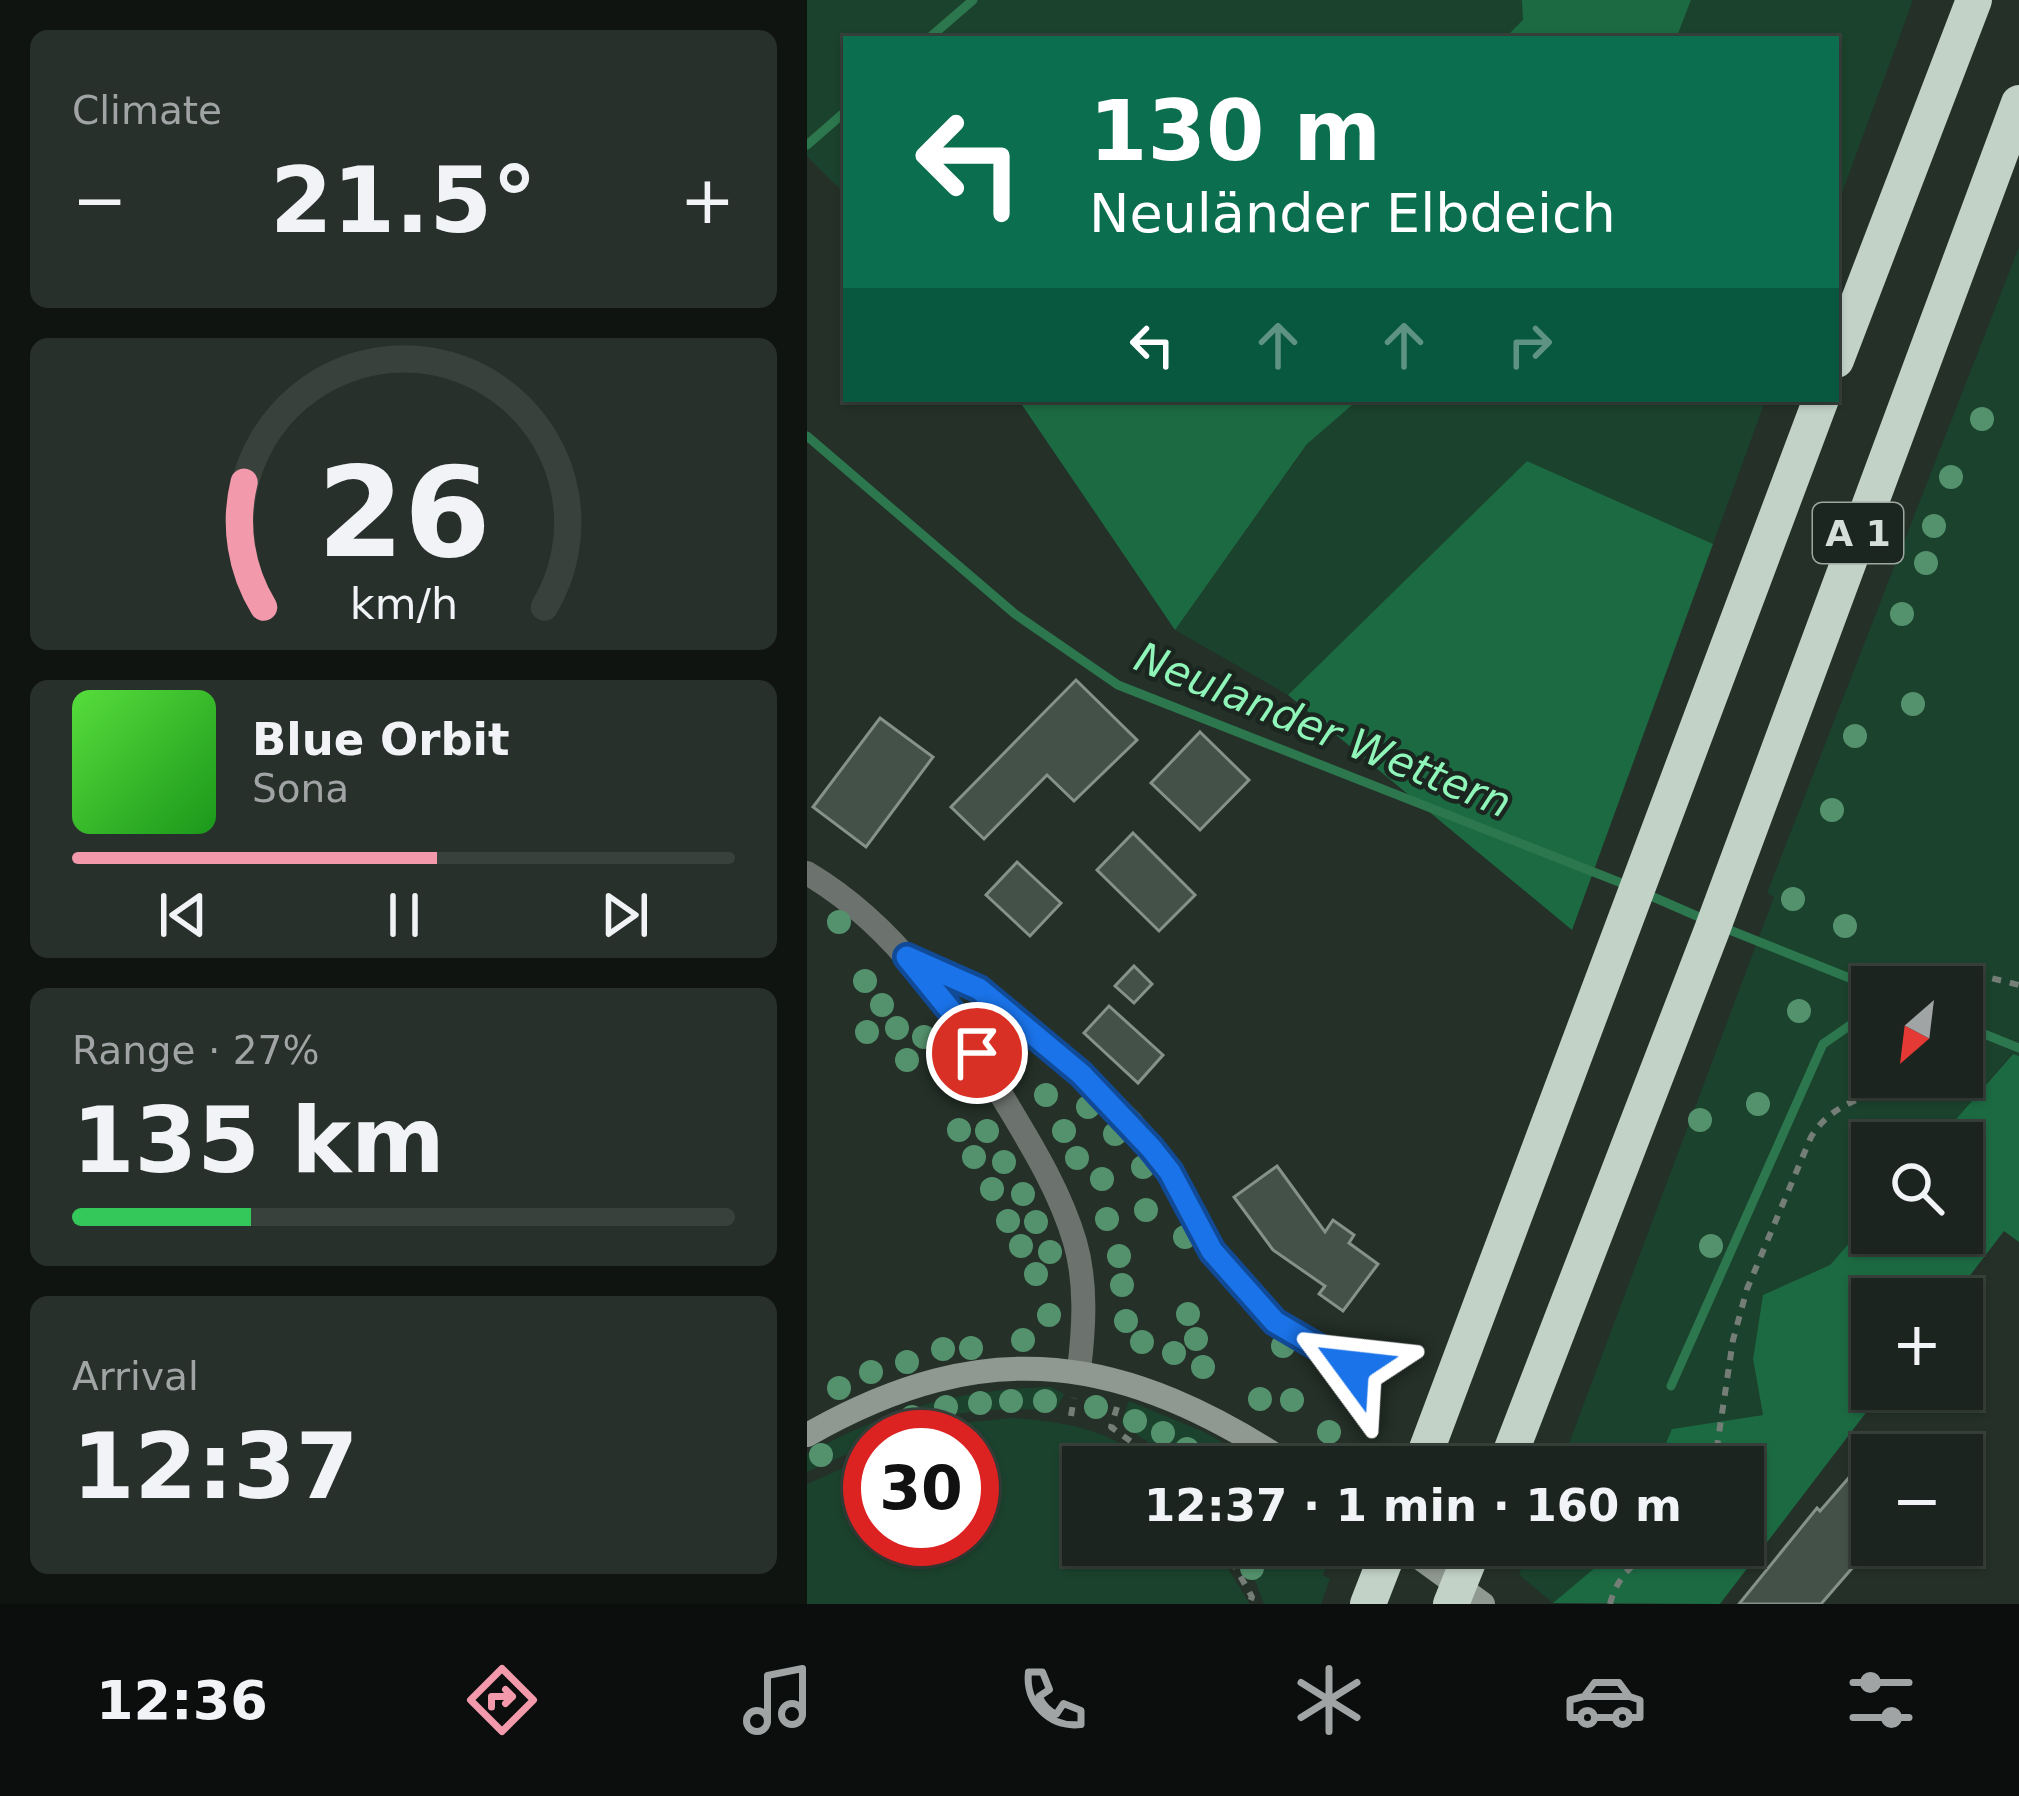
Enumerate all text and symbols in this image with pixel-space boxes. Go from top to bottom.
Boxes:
text: 130 m [1089,82,1381,180]
icon: left [891,84,1047,240]
text: Climate [72,88,222,133]
text: 21.5° [270,148,537,253]
text: − [72,162,127,239]
text: + [680,162,735,239]
text: Neuländer Elbdeich [1089,182,1616,245]
icon: left [1119,312,1185,378]
icon: ahead [1245,312,1311,378]
icon: ahead [1371,312,1437,378]
icon: right [1497,312,1563,378]
text: 26 [317,440,490,585]
road number: A 1 [1813,503,1903,563]
text: km/h [349,579,458,629]
water label: Neulander Wettern [1128,632,1518,828]
text: Blue Orbit [252,713,510,766]
text: Sona [252,766,349,811]
icon: previous [150,882,216,948]
icon: pause [371,882,437,948]
icon: next [592,882,658,948]
north arrow [1851,966,1983,1098]
map controls [1851,966,1983,1566]
pin [926,1002,1028,1104]
icon: arrive [944,1020,1010,1086]
text: Range · 27% [72,1028,319,1073]
text: 135 km [72,1088,445,1193]
button: search [1851,1122,1983,1254]
button: + [1851,1278,1983,1410]
position arrow [1289,1304,1415,1430]
text: Arrival [72,1354,199,1399]
speed limit sign: 30 [843,1410,999,1566]
text: 12:37 [72,1414,358,1519]
button: − [1851,1434,1983,1566]
text: 12:37 · 1 min · 160 m [1144,1479,1682,1532]
icon: directions [460,1658,544,1742]
icon: music [736,1658,820,1742]
icon: phone [1011,1658,1095,1742]
icon: climate [1287,1658,1371,1742]
icon: car [1563,1658,1647,1742]
icon: filters [1839,1658,1923,1742]
text: 12:36 [96,1669,268,1732]

